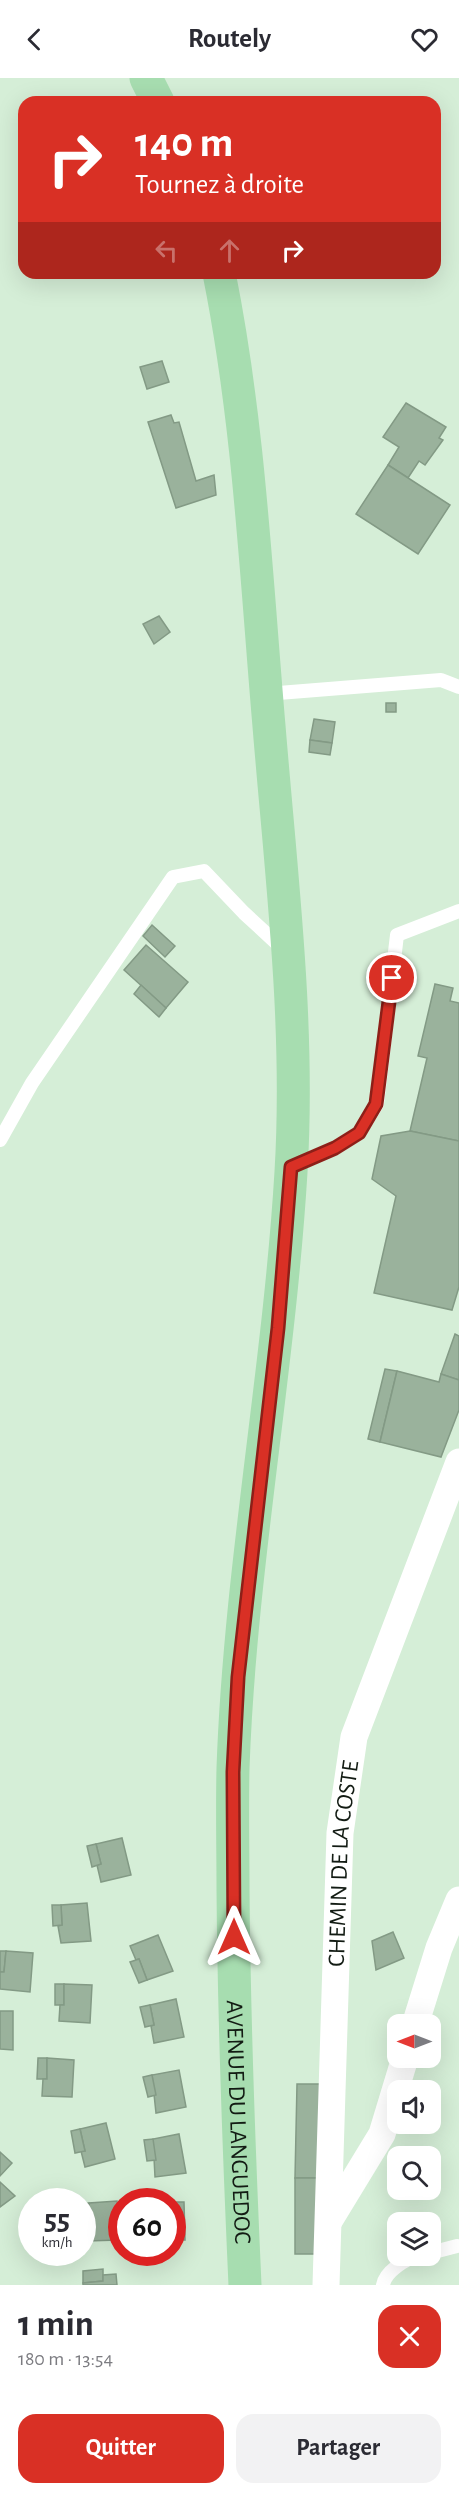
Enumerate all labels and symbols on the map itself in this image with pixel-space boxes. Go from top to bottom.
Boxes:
pin [366,952,417,1003]
street label: CHEMIN DE LA COSTE [325,1758,364,1967]
position arrow [202,1905,266,1969]
street label: AVENUE DU LANGUEDOC [222,2000,254,2244]
north arrow [387,2014,441,2068]
speed limit sign: 60 [108,2188,186,2266]

